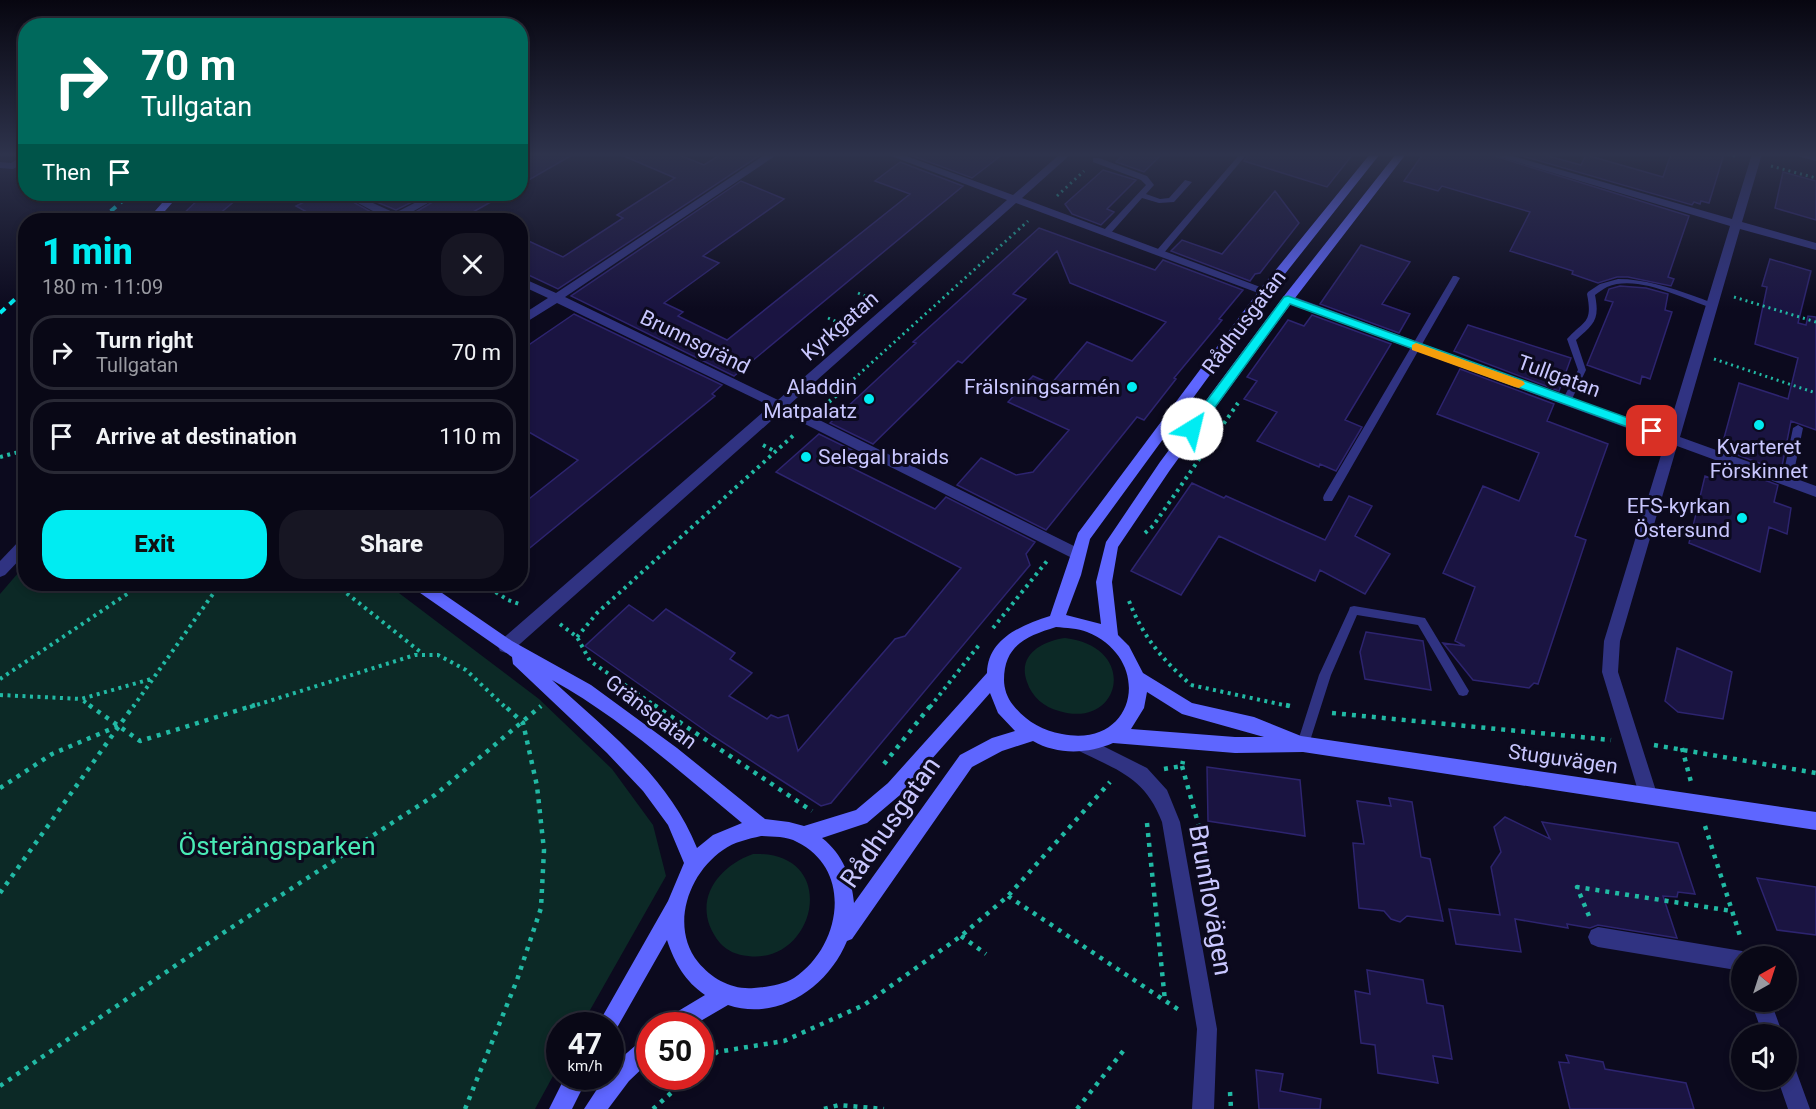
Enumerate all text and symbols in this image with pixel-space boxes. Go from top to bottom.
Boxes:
text: 70 m [141,41,236,90]
icon: right [42,42,120,120]
text: Tullgatan [141,91,252,123]
icon: arrive [103,156,136,189]
text: Then [42,160,91,185]
text: 1 min [42,231,133,273]
button: close [441,233,504,296]
street label: Rådhusgatan [1197,266,1291,378]
text: 180 m · 11:09 [42,275,163,299]
street label: Kyrkgatan [797,286,883,366]
street label: Brunnsgränd [636,305,754,379]
text: Turn right [96,328,193,353]
icon: right [45,336,78,369]
text: 70 m [452,340,501,365]
street label: Tullgatan [1514,350,1604,402]
text: Tullgatan [96,353,178,377]
place label: Aladdin Matpalatz [763,375,857,423]
place label: Frälsningsarmén [964,375,1120,399]
marker: Frälsningsarmén [1125,380,1139,394]
marker: Aladdin Matpalatz [862,392,876,406]
position arrow [1160,397,1224,461]
pin [1626,405,1677,456]
icon: arrive [1635,414,1668,447]
marker: Kvarteret Förskinnet [1752,418,1766,432]
icon: arrive [45,420,78,453]
text: Arrive at destination [96,424,297,449]
text: 110 m [439,424,501,449]
place label: Kvarteret Förskinnet [1710,435,1808,483]
place label: Selegal braids [818,445,949,469]
marker: Selegal braids [799,450,813,464]
place label: EFS-kyrkan Östersund [1627,494,1730,542]
button: Exit [42,510,267,579]
button: Share [279,510,504,579]
marker: EFS-kyrkan Östersund [1735,511,1749,525]
street label: Gränsgatan [601,670,701,754]
street label: Stuguvägen [1507,739,1619,779]
street label: Rådhusgatan [834,751,946,893]
street label: Brunflovägen [1183,822,1239,978]
park label: Österängsparken [178,831,376,861]
north arrow [1731,946,1797,1012]
map controls [1731,946,1797,1090]
speed limit sign: 50 [636,1012,714,1090]
button: sound [1731,1024,1797,1090]
text: 47 [568,1026,602,1061]
text: km/h [567,1057,603,1075]

